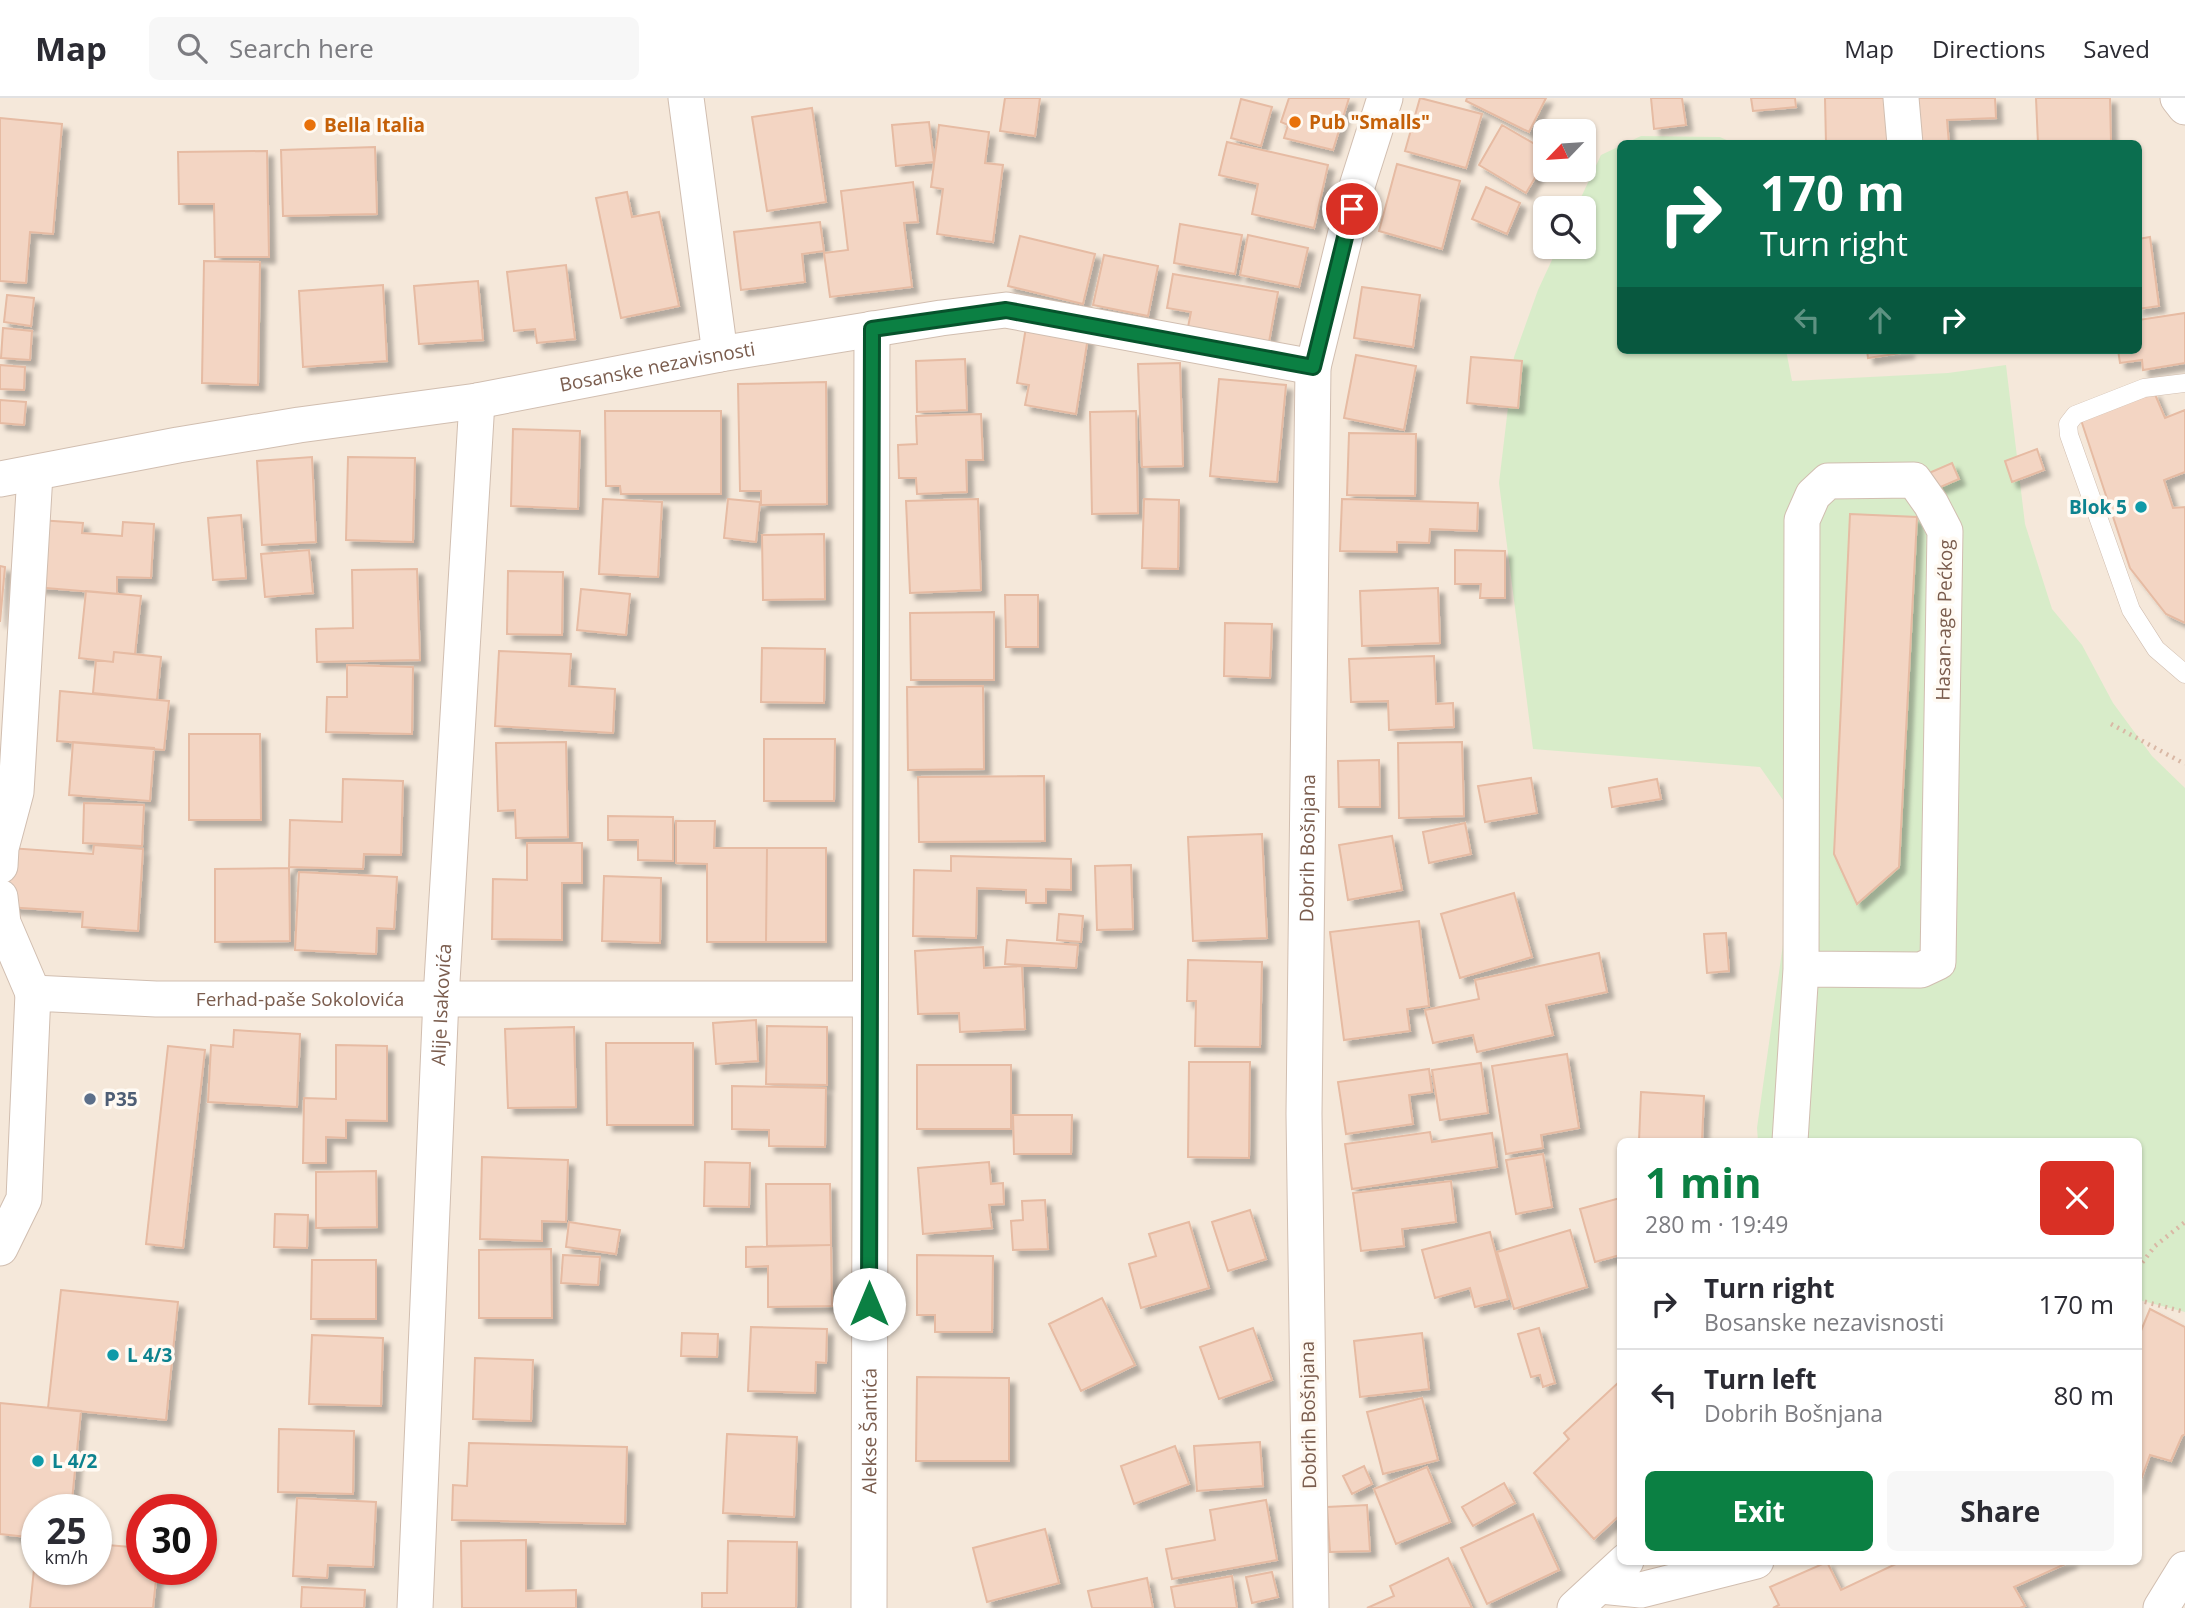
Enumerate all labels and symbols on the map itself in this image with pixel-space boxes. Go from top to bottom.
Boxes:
place label: Pub "Smalls" [1309,109,1430,135]
place label: Bella Italia [324,112,425,138]
marker: Pub "Smalls" [1287,114,1303,130]
marker: Bella Italia [302,117,318,133]
north arrow [1533,119,1596,182]
pin [1322,179,1382,239]
street label: Bosanske nezavisnosti [557,335,757,398]
place label: Blok 5 [2069,494,2127,520]
marker: Blok 5 [2133,499,2149,515]
street label: Hasan-age Pećkog [1930,539,1958,701]
street label: Dobrih Bošnjana [1293,774,1321,922]
street label: Alije Isakovića [425,943,457,1066]
street label: Ferhad-paše Sokolovića [196,986,404,1012]
place label: P35 [104,1086,138,1112]
marker: P35 [82,1091,98,1107]
position arrow [832,1267,906,1341]
street label: Dobrih Bošnjana [1294,1341,1322,1489]
place label: L 4/3 [127,1342,172,1368]
marker: L 4/3 [105,1347,121,1363]
street label: Alekse Šantića [856,1368,883,1494]
place label: L 4/2 [52,1448,97,1474]
marker: L 4/2 [30,1453,46,1469]
speed limit sign: 30 [126,1494,217,1585]

